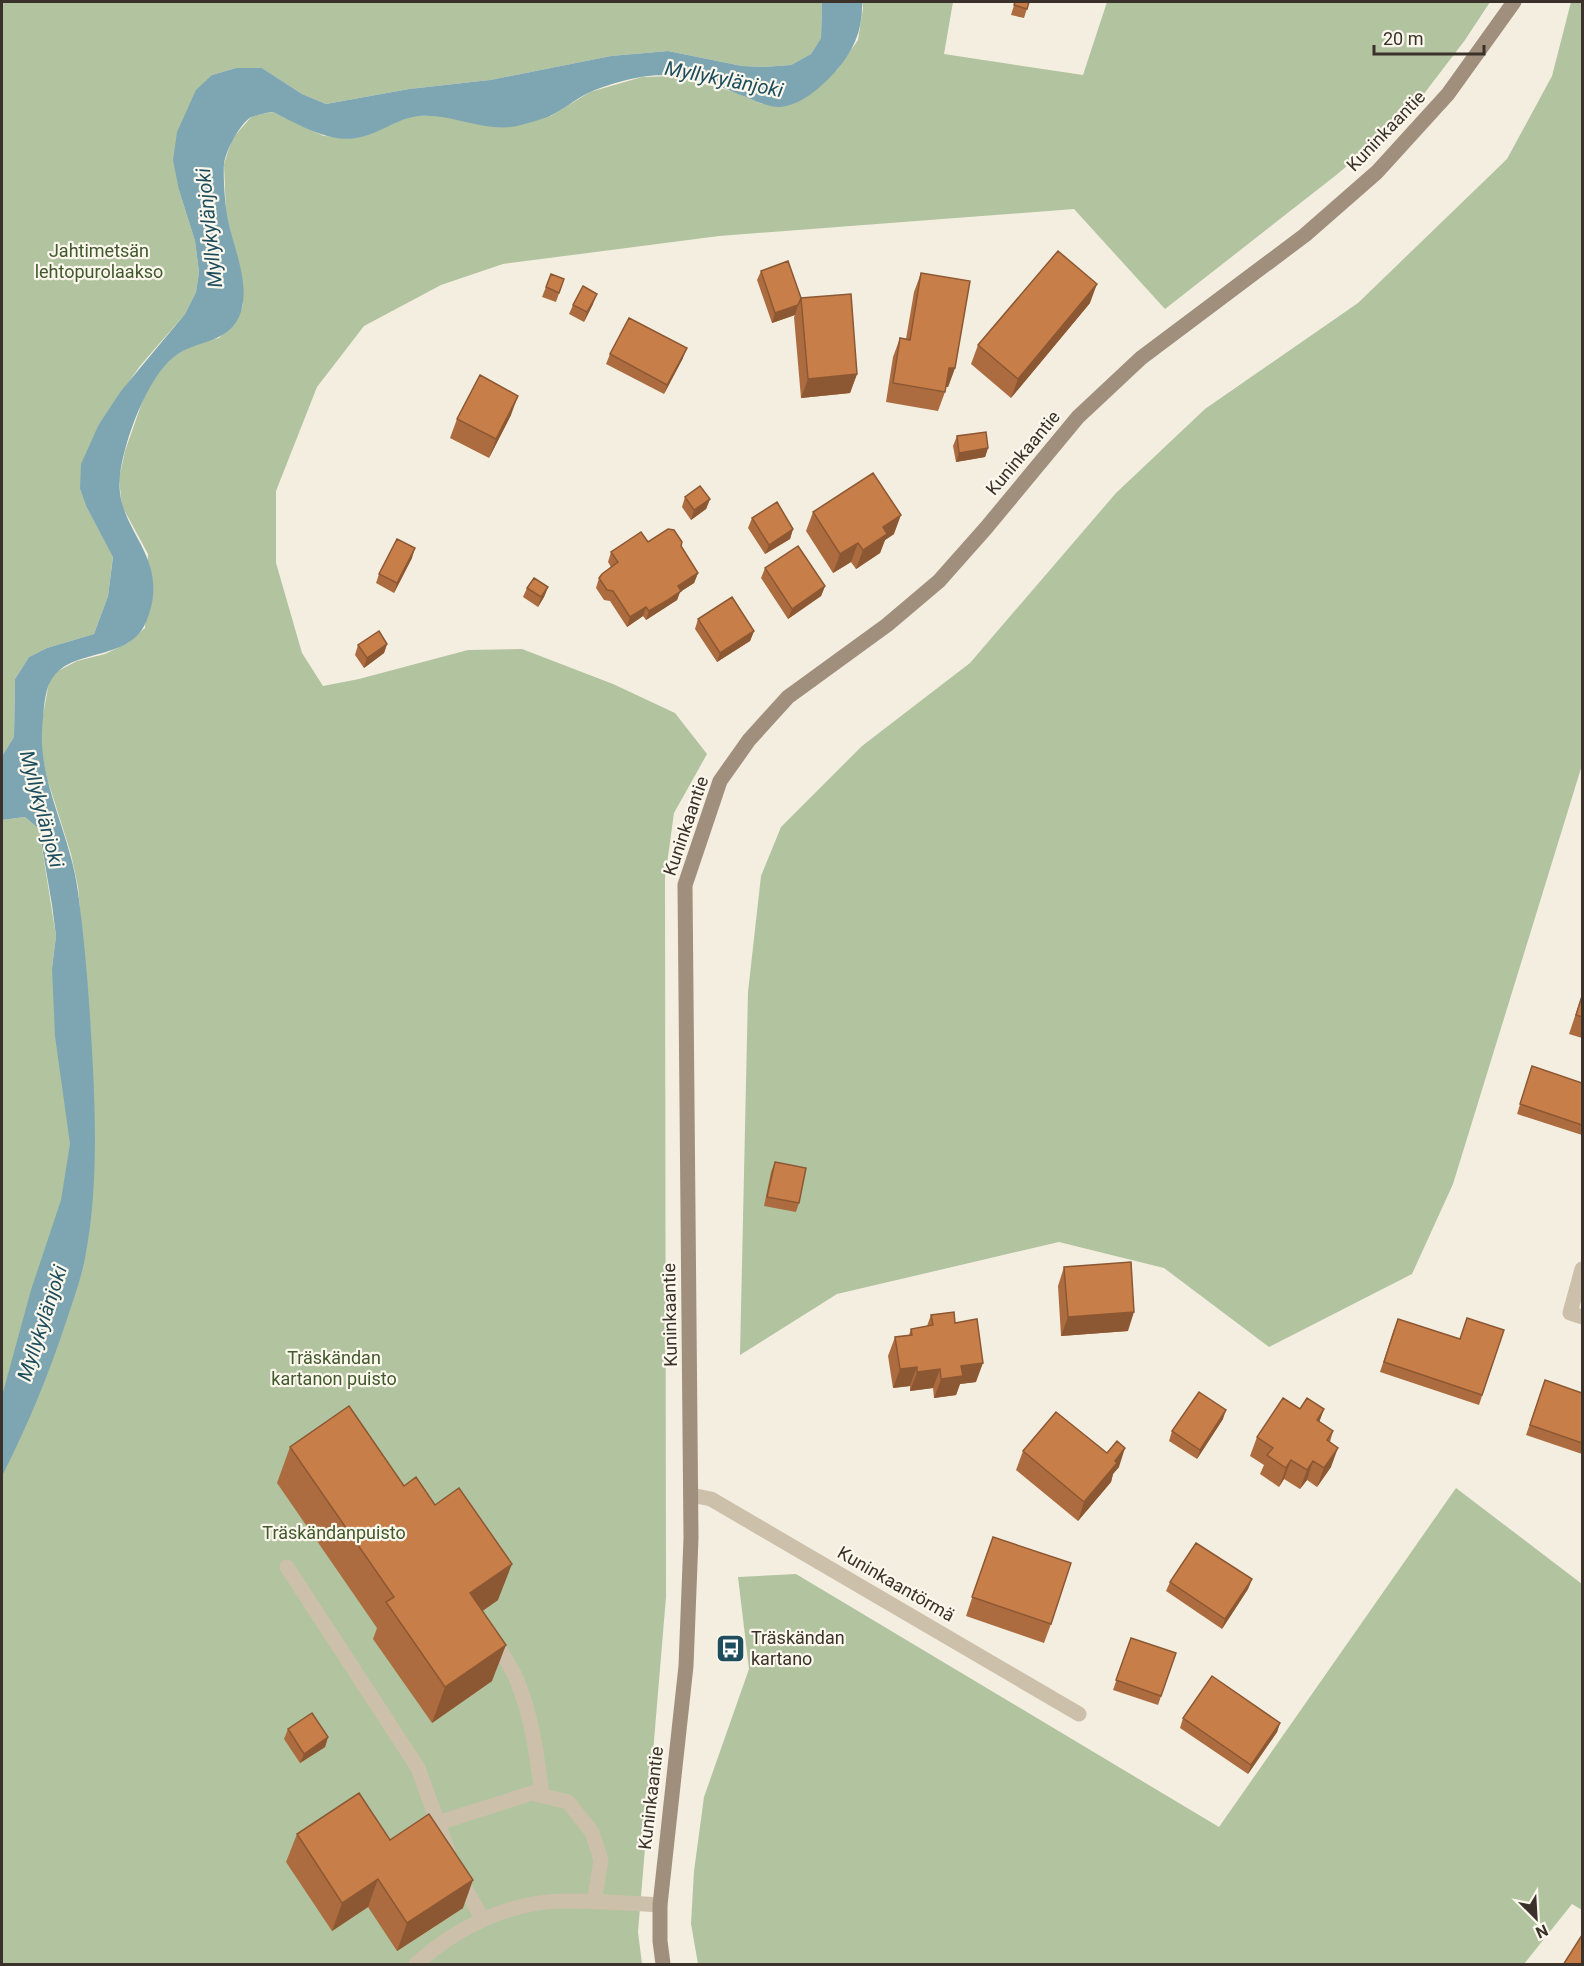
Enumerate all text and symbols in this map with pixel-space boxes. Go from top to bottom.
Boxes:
scale bar [1374,18,1484,56]
text: 20 m [1383,28,1423,49]
water label: Myllykylänjoki [663,56,785,102]
street label: Kuninkaantie [1342,86,1429,175]
water label: Myllykylänjoki [191,167,227,289]
park label: Jahtimetsän lehtopurolaakso [35,240,163,282]
street label: Kuninkaantie [981,406,1064,499]
water label: Myllykylänjoki [15,748,69,870]
street label: Kuninkaantie [659,773,712,878]
water label: Myllykylänjoki [12,1262,72,1384]
street label: Kuninkaantie [658,1263,681,1367]
park label: Träskändan kartanon puisto [271,1347,397,1389]
park label: Träskändanpuisto [262,1522,406,1543]
street label: Kuninkaantörmä [834,1542,958,1626]
place label: Träskändan kartano [751,1627,845,1669]
bus stop icon: Träskändan kartano [714,1632,746,1664]
street label: Kuninkaantie [634,1745,667,1851]
north arrow [1506,1888,1566,1948]
text: N [1533,1920,1551,1942]

